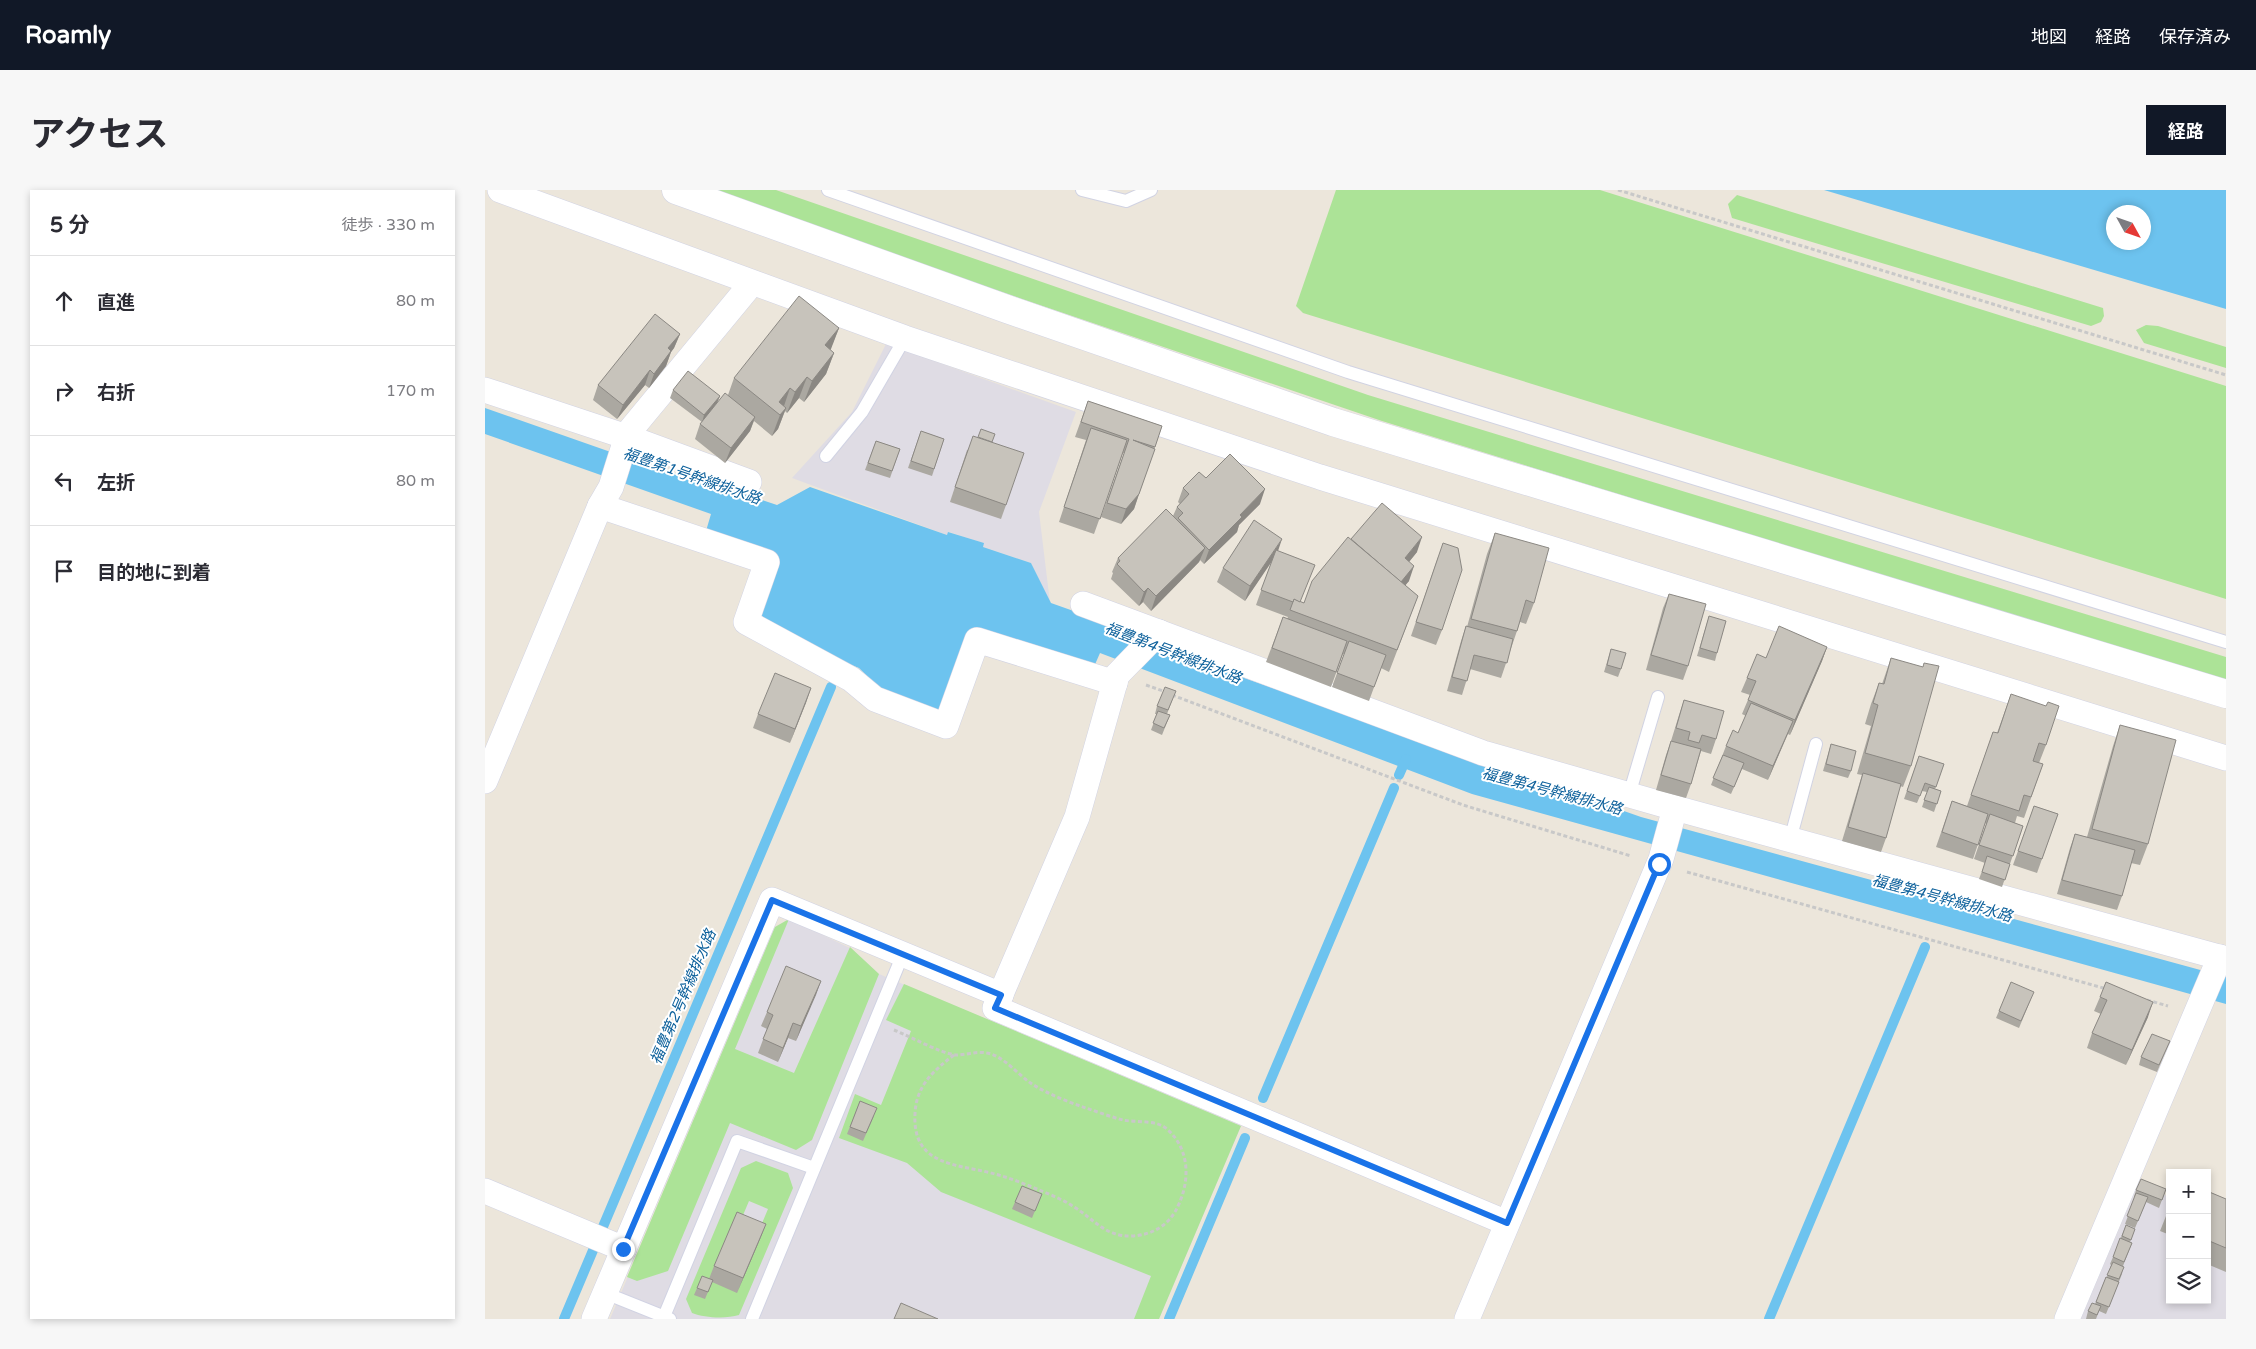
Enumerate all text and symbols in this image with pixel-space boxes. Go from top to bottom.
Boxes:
text: Roamly [25,21,111,50]
text: 地図 [2031,26,2067,48]
text: 経路 [2095,26,2131,48]
text: 保存済み [2159,26,2231,48]
button: 経路 [2146,105,2226,155]
text: アクセス [30,114,168,156]
north arrow [2106,205,2151,250]
text: 5 分 [50,213,90,238]
text: 徒歩 · 330 m [342,215,435,235]
icon: ahead [50,287,78,315]
text: 80 m [396,291,435,311]
text: 直進 [97,292,135,314]
icon: right [50,377,78,405]
text: 170 m [386,381,435,401]
text: 右折 [97,382,135,404]
water label: 福豊第1号幹線排水路 [621,444,765,509]
icon: left [50,467,78,495]
text: 80 m [396,471,435,491]
text: 左折 [97,472,135,494]
icon: arrive [50,557,78,585]
text: 目的地に到着 [97,562,211,584]
water label: 福豊第4号幹線排水路 [1102,619,1246,688]
water label: 福豊第4号幹線排水路 [1480,764,1626,819]
route start [1648,853,1671,876]
water label: 福豊第4号幹線排水路 [1870,871,2016,926]
water label: 福豊第2号幹線排水路 [647,925,720,1067]
map controls [2166,1169,2211,1304]
button: + [2166,1169,2211,1214]
button: − [2166,1214,2211,1259]
route end [612,1238,635,1261]
button: layers [2166,1259,2211,1304]

